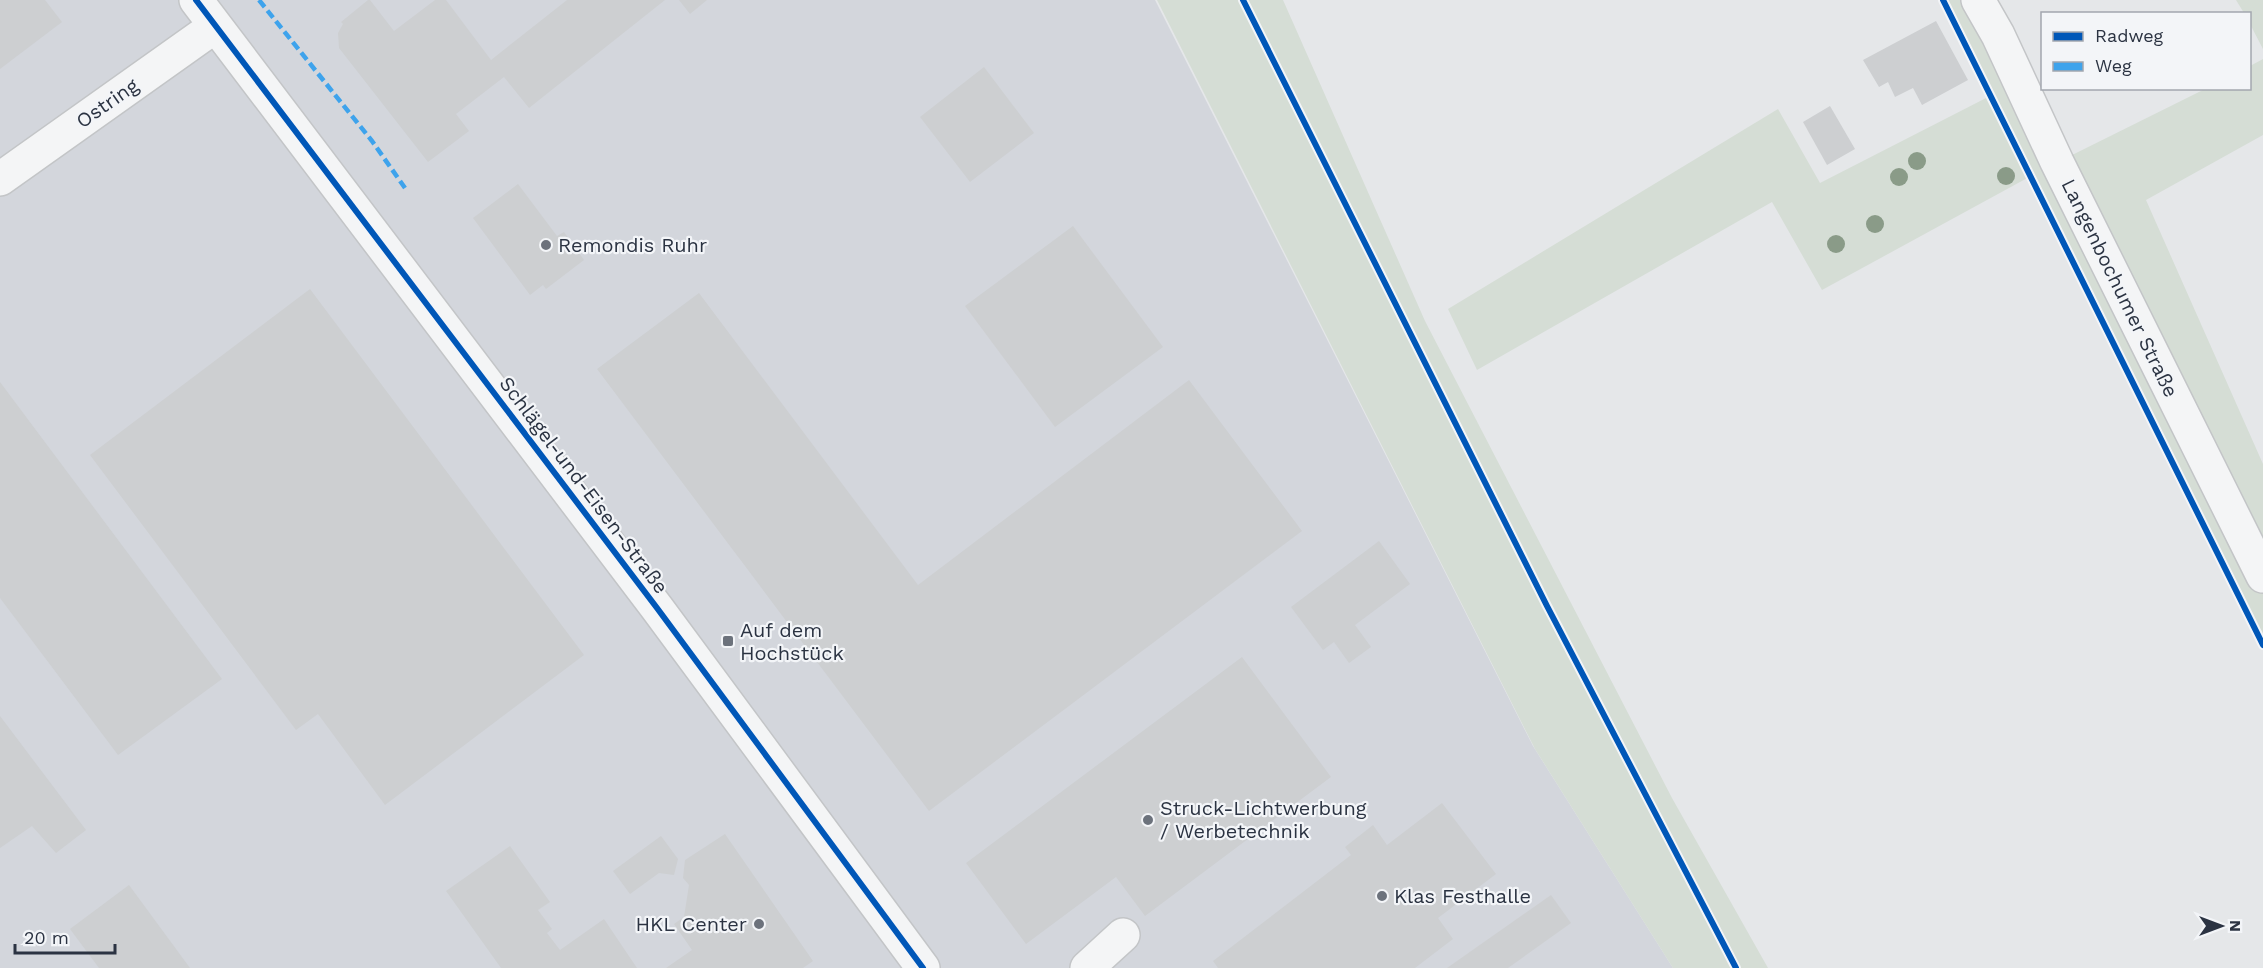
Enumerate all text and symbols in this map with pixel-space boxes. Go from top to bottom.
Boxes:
legend [2041,12,2251,90]
text: Radweg [2095,25,2164,46]
text: Weg [2095,55,2132,76]
street label: Ostring [71,73,143,133]
street label: Langenbochumer Straße [2057,175,2183,401]
place label: Remondis Ruhr [558,233,707,257]
marker: Remondis Ruhr [539,238,553,252]
street label: Schlägel-und-Eisen-Straße [495,372,673,598]
place label: Auf dem Hochstück [740,618,844,665]
marker: Auf dem Hochstück [721,634,735,648]
place label: Struck-Lichtwerbung / Werbetechnik [1160,796,1367,843]
marker: Struck-Lichtwerbung / Werbetechnik [1141,813,1155,827]
place label: Klas Festhalle [1394,884,1531,908]
marker: Klas Festhalle [1375,889,1389,903]
north arrow [2191,896,2251,956]
place label: HKL Center [635,912,747,936]
scale bar [15,917,116,955]
marker: HKL Center [752,917,766,931]
text: N [2226,920,2245,932]
text: 20 m [24,927,69,948]

